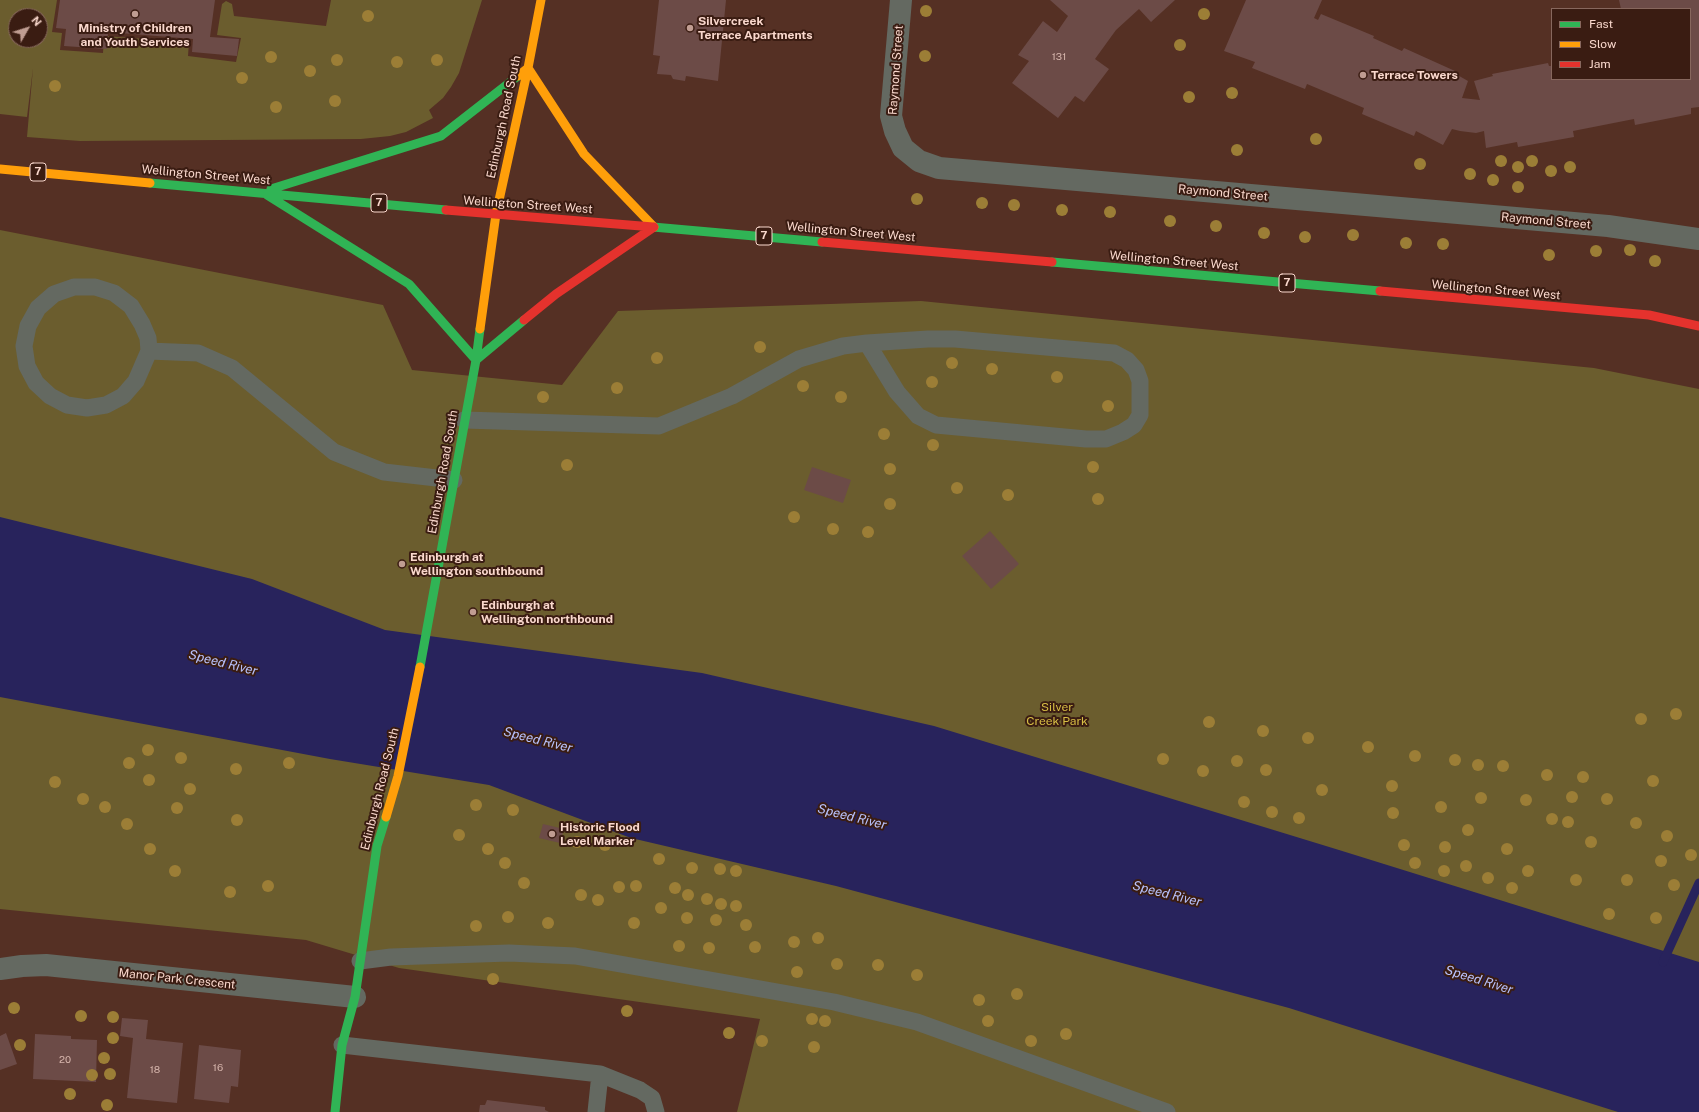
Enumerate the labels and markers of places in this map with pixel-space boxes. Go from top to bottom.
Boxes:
marker: Ministry of Children and Youth Services [130,9,140,19]
place label: Silvercreek Terrace Apartments [698,14,813,42]
place label: Ministry of Children and Youth Services [78,21,192,49]
marker: Silvercreek Terrace Apartments [685,23,695,33]
place label: Terrace Towers [1371,68,1458,82]
marker: Terrace Towers [1358,70,1368,80]
place label: Edinburgh at Wellington southbound [410,550,543,578]
marker: Edinburgh at Wellington southbound [397,559,407,569]
place label: Edinburgh at Wellington northbound [481,598,613,626]
marker: Edinburgh at Wellington northbound [468,607,478,617]
place label: Historic Flood Level Marker [560,820,640,848]
marker: Historic Flood Level Marker [547,829,557,839]

